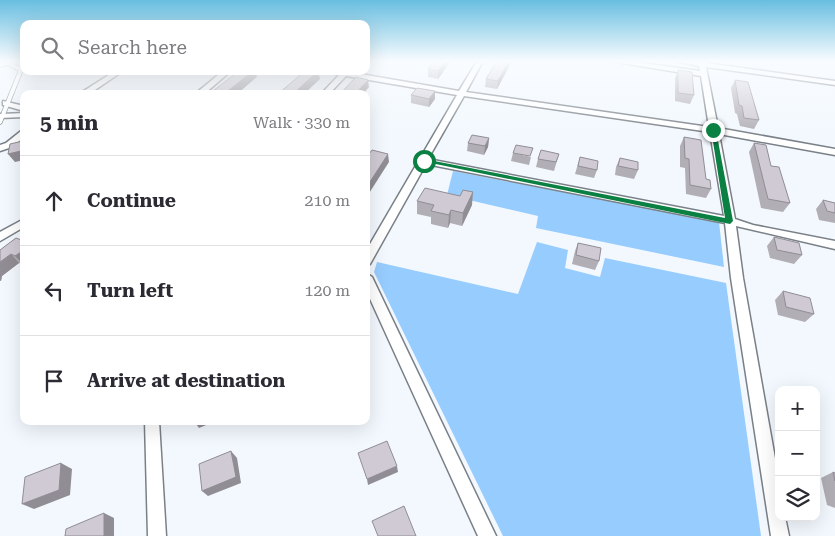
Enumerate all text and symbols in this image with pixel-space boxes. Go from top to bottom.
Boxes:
search box [20,20,370,75]
icon: search [38,34,66,62]
text: Search here [78,36,187,59]
text: 5 min [40,111,98,135]
text: Walk · 330 m [253,113,350,132]
route end [702,119,725,142]
route start [413,150,436,173]
icon: ahead [40,187,68,215]
text: Continue [87,189,176,212]
text: 210 m [304,191,350,210]
icon: left [40,277,68,305]
text: Turn left [87,279,173,302]
text: 120 m [304,281,350,300]
icon: arrive [40,367,68,395]
text: Arrive at destination [87,369,285,392]
map controls [775,386,820,521]
button: + [775,386,820,431]
button: − [775,431,820,476]
button: layers [775,476,820,521]

